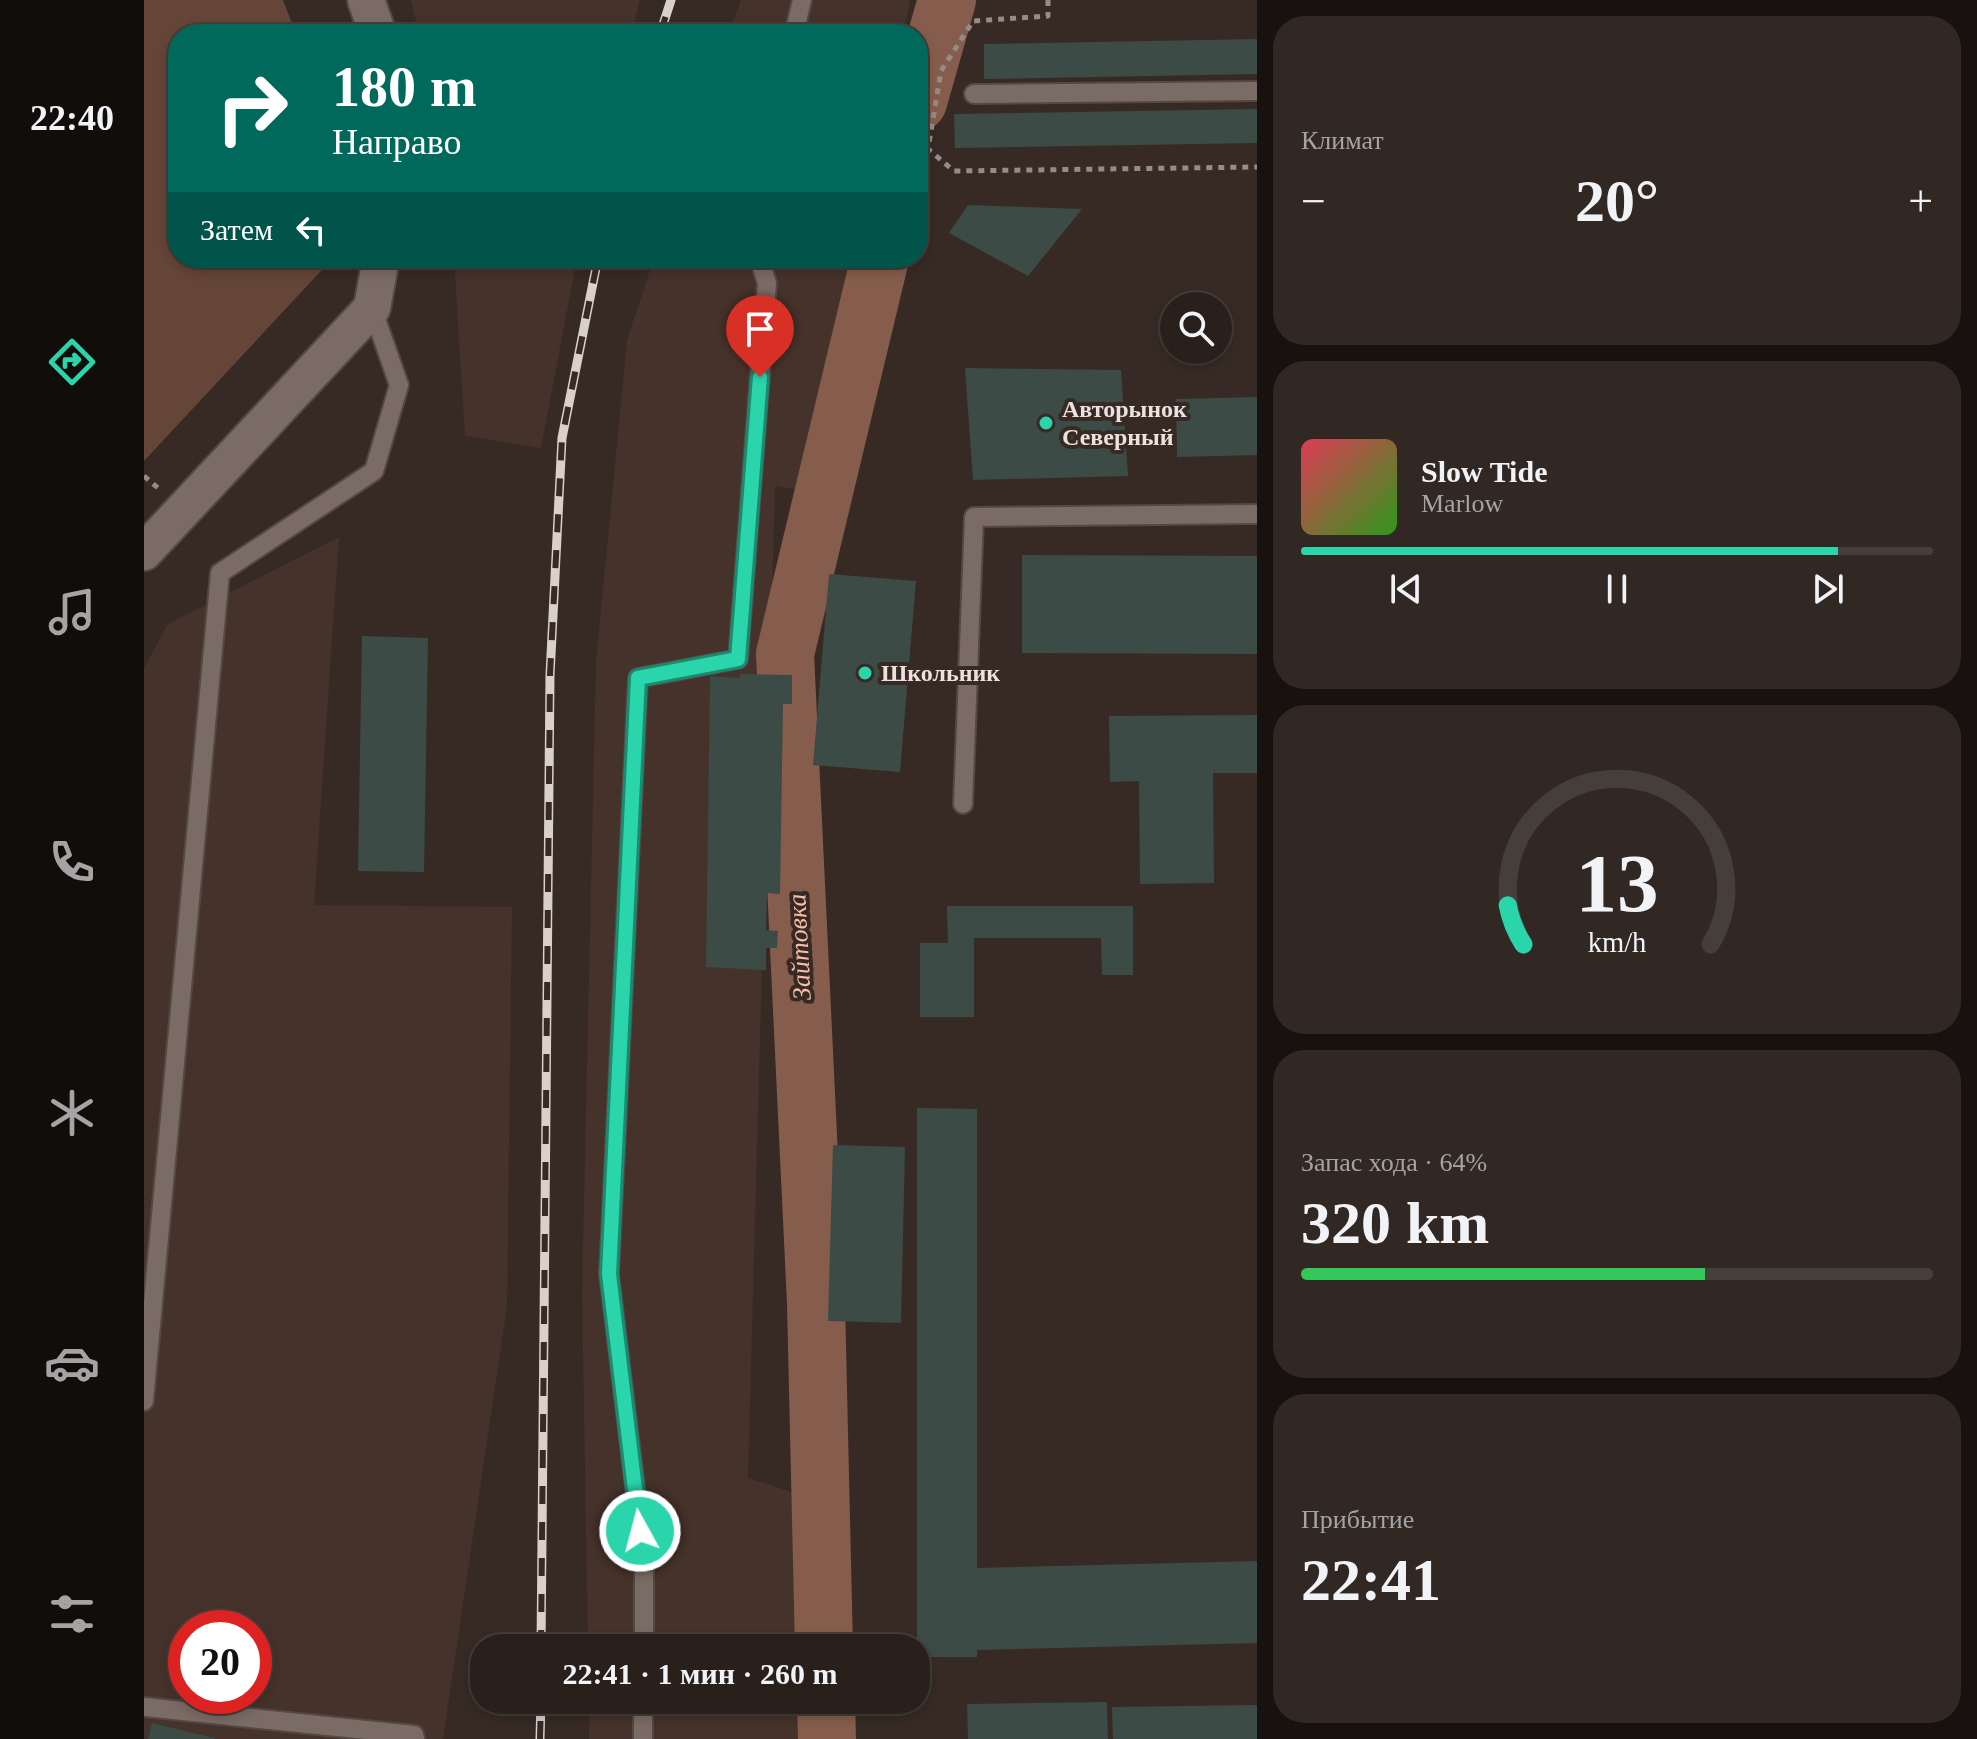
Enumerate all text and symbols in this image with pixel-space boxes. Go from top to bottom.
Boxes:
icon: right [200,56,304,160]
text: 180 m [332,56,477,118]
text: 22:40 [30,98,114,138]
text: Направо [332,122,462,162]
text: Климат [1301,126,1384,155]
text: 20° [1575,168,1659,234]
text: − [1301,177,1326,226]
text: + [1908,177,1933,226]
icon: left [289,208,333,252]
text: Затем [200,213,273,246]
map controls [1160,292,1232,364]
button: search [1160,292,1232,364]
pin [726,295,794,377]
icon: arrive [738,307,782,351]
icon: directions [44,334,100,390]
place label: Авторынок Северный [1062,396,1187,450]
marker: Авторынок Северный [1037,414,1055,432]
text: Slow Tide [1421,455,1547,488]
text: Marlow [1421,489,1503,518]
icon: previous [1384,567,1428,611]
icon: pause [1595,567,1639,611]
icon: next [1806,567,1850,611]
icon: music [44,584,100,640]
place label: Школьник [881,660,1000,686]
marker: Школьник [856,664,874,682]
icon: phone [44,834,100,890]
text: 13 [1575,837,1659,929]
water label: Зайтовка [782,893,817,1001]
text: km/h [1588,928,1646,959]
icon: climate [44,1085,100,1141]
text: Запас хода · 64% [1301,1148,1487,1177]
text: 320 km [1301,1190,1489,1256]
icon: car [44,1335,100,1391]
position arrow [598,1489,682,1573]
text: Прибытие [1301,1505,1414,1534]
text: 22:41 [1301,1547,1441,1613]
icon: filters [44,1586,100,1642]
speed limit sign: 20 [168,1610,272,1714]
text: 22:41 · 1 мин · 260 m [563,1657,838,1690]

